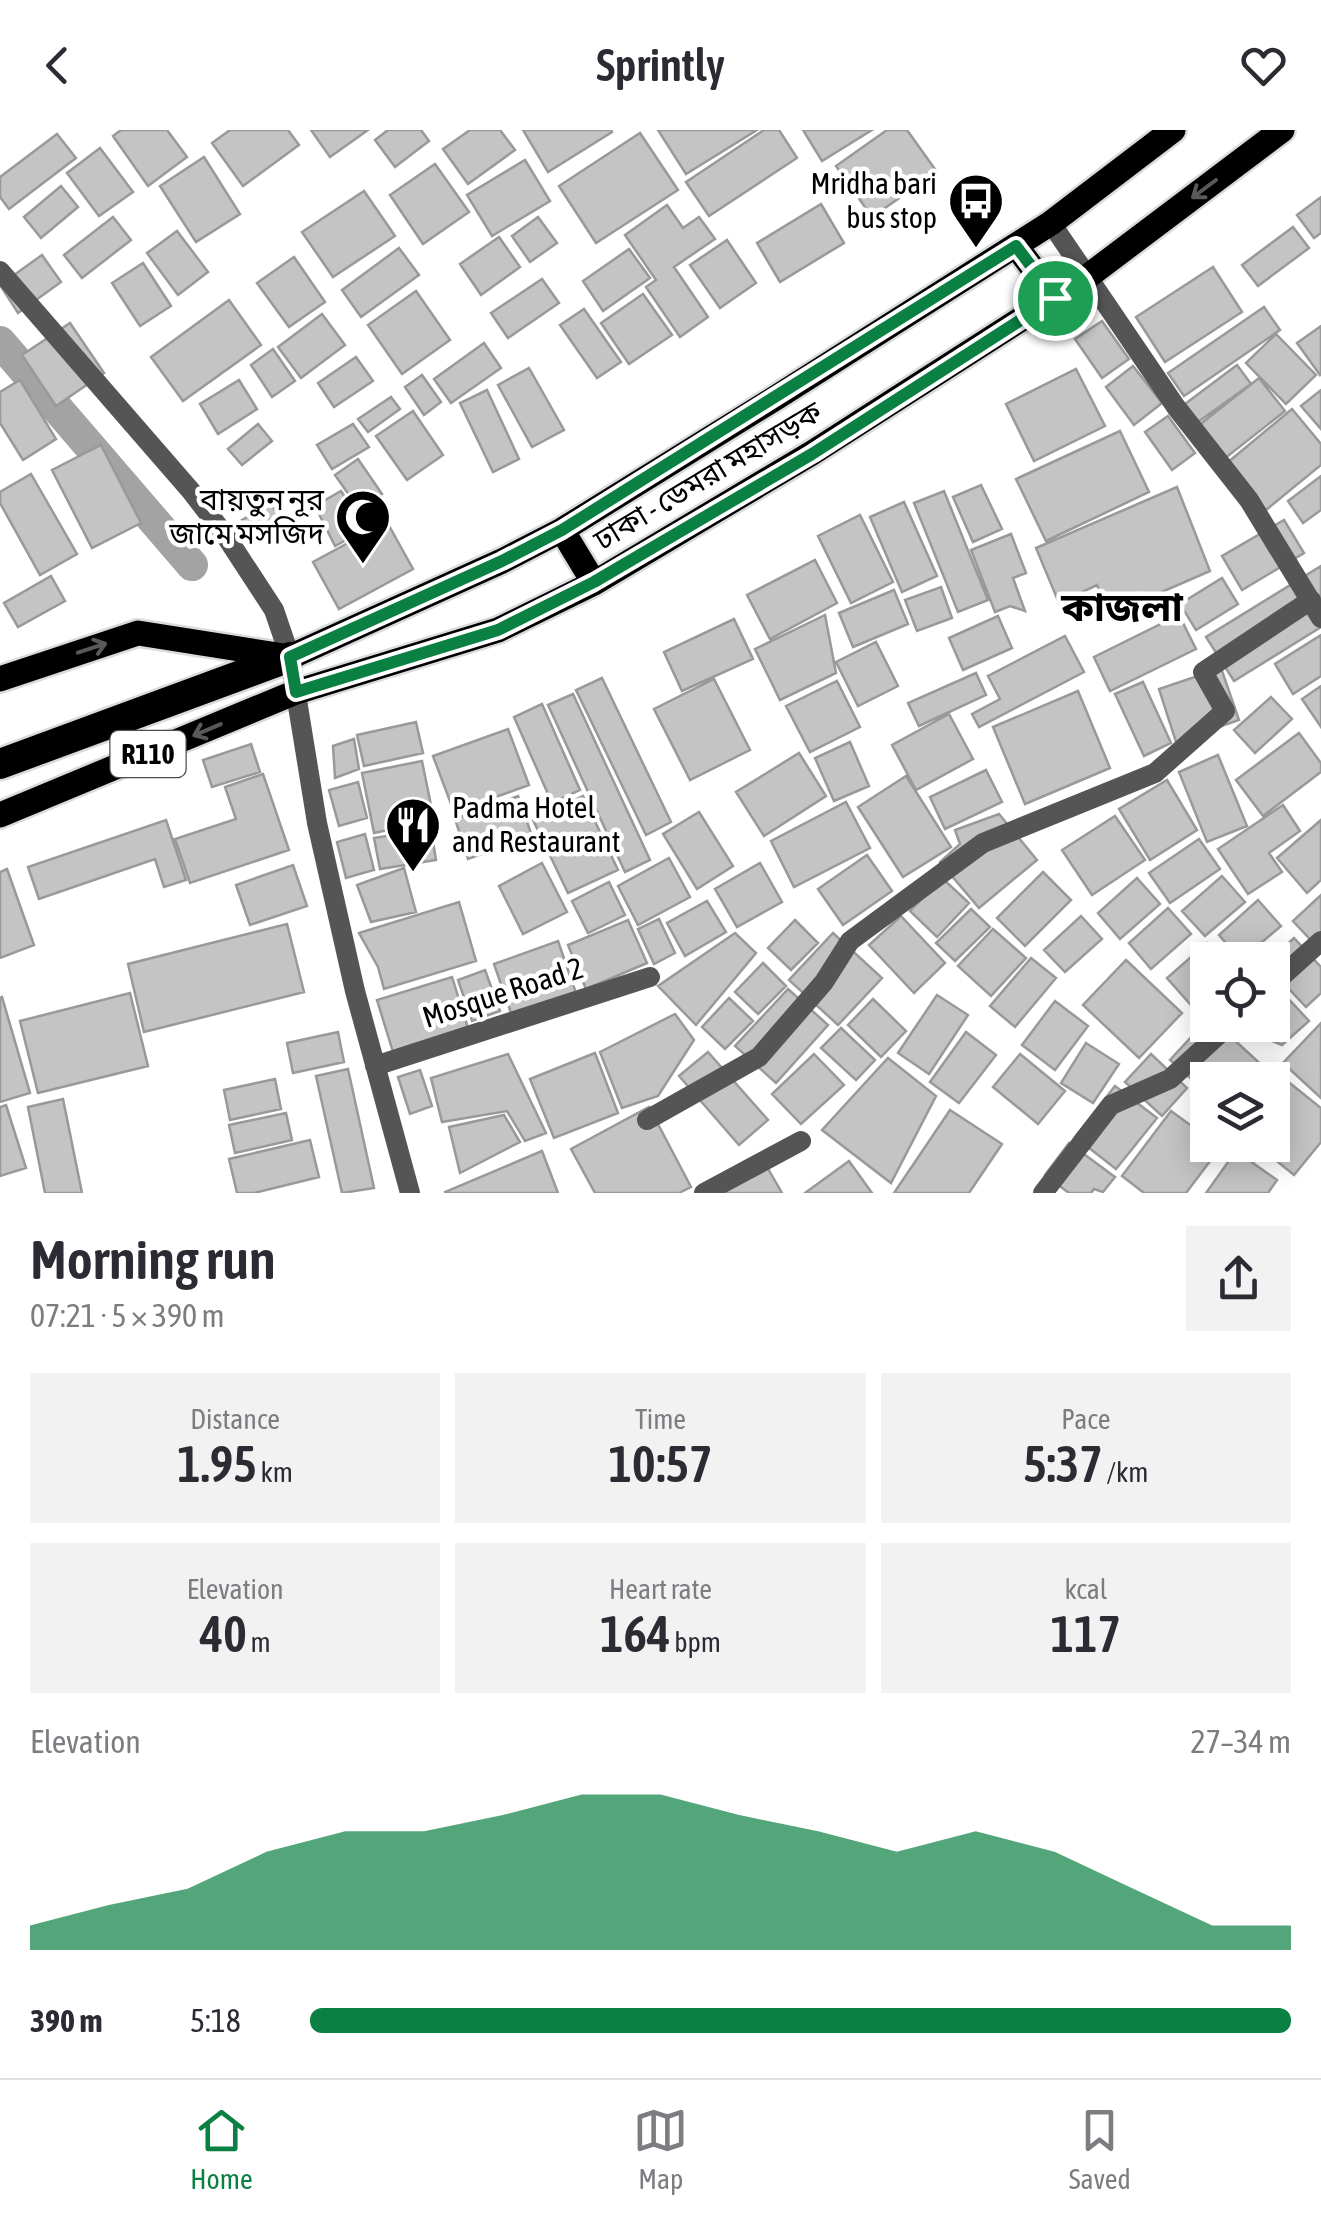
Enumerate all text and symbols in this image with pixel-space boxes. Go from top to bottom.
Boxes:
icon: back [30,38,85,93]
icon: heart [1236,38,1291,93]
text: Sprintly [596,39,725,91]
place label: Mridha bari bus stop [810,166,937,234]
bus stop icon: Mridha bari bus stop [946,171,1006,250]
one-way arrow [1191,178,1218,199]
pin [1013,256,1098,341]
icon: arrive [1028,271,1083,326]
street label: ঢাকা - ডেমরা মহাসড়ক [587,393,828,557]
place label: বায়তুন নূর জামে মসজিদ [168,482,325,550]
mosque icon: বায়তুন নূর জামে মসজিদ [333,487,393,566]
district label: কাজলা [1060,584,1183,629]
one-way arrow [76,638,108,656]
one-way arrow [192,723,222,741]
road number: R110 [110,731,186,777]
place label: Padma Hotel and Restaurant [452,790,621,858]
restaurant icon: Padma Hotel and Restaurant [383,795,443,874]
map controls [1190,942,1290,1162]
button: locate [1190,942,1290,1042]
street label: Mosque Road 2 [418,950,587,1034]
button: layers [1190,1062,1290,1162]
button: share [1186,1226,1291,1331]
text: Morning run [30,1228,276,1291]
text: 07:21 · 5 × 390 m [30,1297,224,1334]
text: Distance [190,1403,280,1435]
text: Time [635,1403,686,1435]
text: Pace [1061,1403,1110,1435]
text: 1.95 [177,1435,257,1493]
text: 10:57 [609,1435,712,1493]
text: 5:37 [1023,1435,1103,1493]
text: km [257,1456,293,1488]
text: /km [1103,1456,1148,1488]
text: Elevation [187,1573,284,1605]
text: Heart rate [609,1573,712,1605]
text: kcal [1065,1573,1107,1605]
text: 40 [200,1605,247,1663]
text: 164 [600,1605,670,1663]
text: 117 [1051,1605,1121,1663]
text: m [247,1626,271,1658]
text: bpm [670,1626,721,1658]
text: Elevation [30,1723,141,1760]
text: 27–34 m [1191,1723,1291,1760]
text: 390 m [30,2002,103,2039]
text: 5:18 [190,2002,241,2039]
tab: Home [190,2103,253,2195]
tab: Map [633,2103,688,2195]
tab: Saved [1069,2103,1131,2195]

